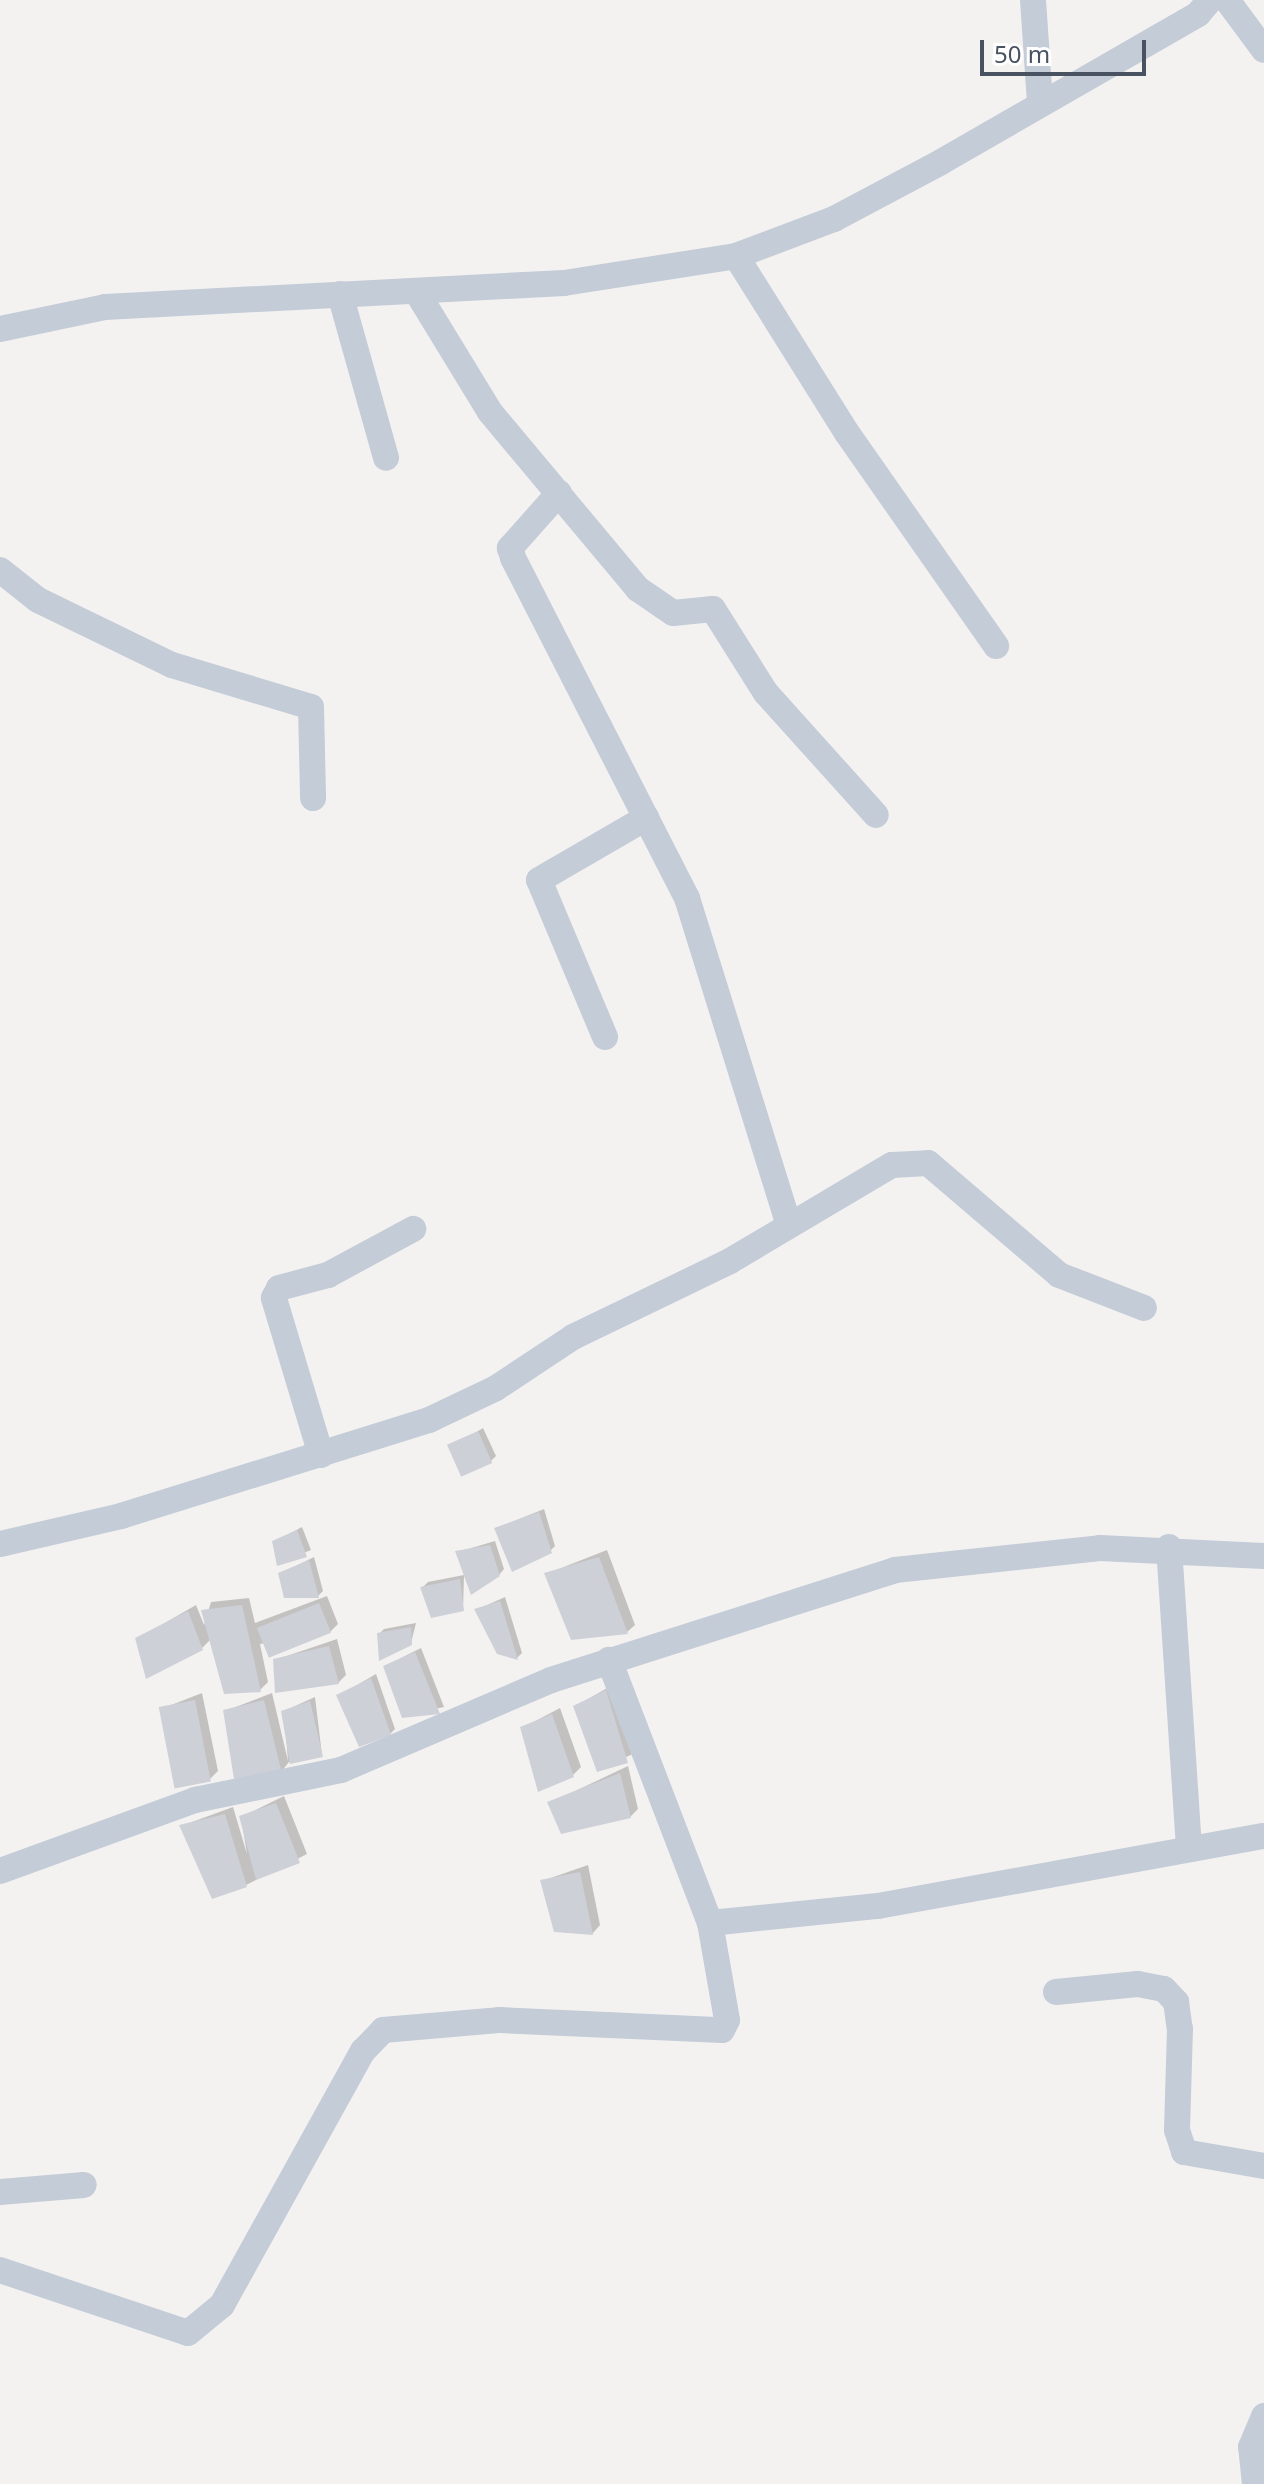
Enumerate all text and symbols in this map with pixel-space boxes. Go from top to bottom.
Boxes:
scale bar [984,24,1150,74]
text: 50 m [994,37,1050,70]

